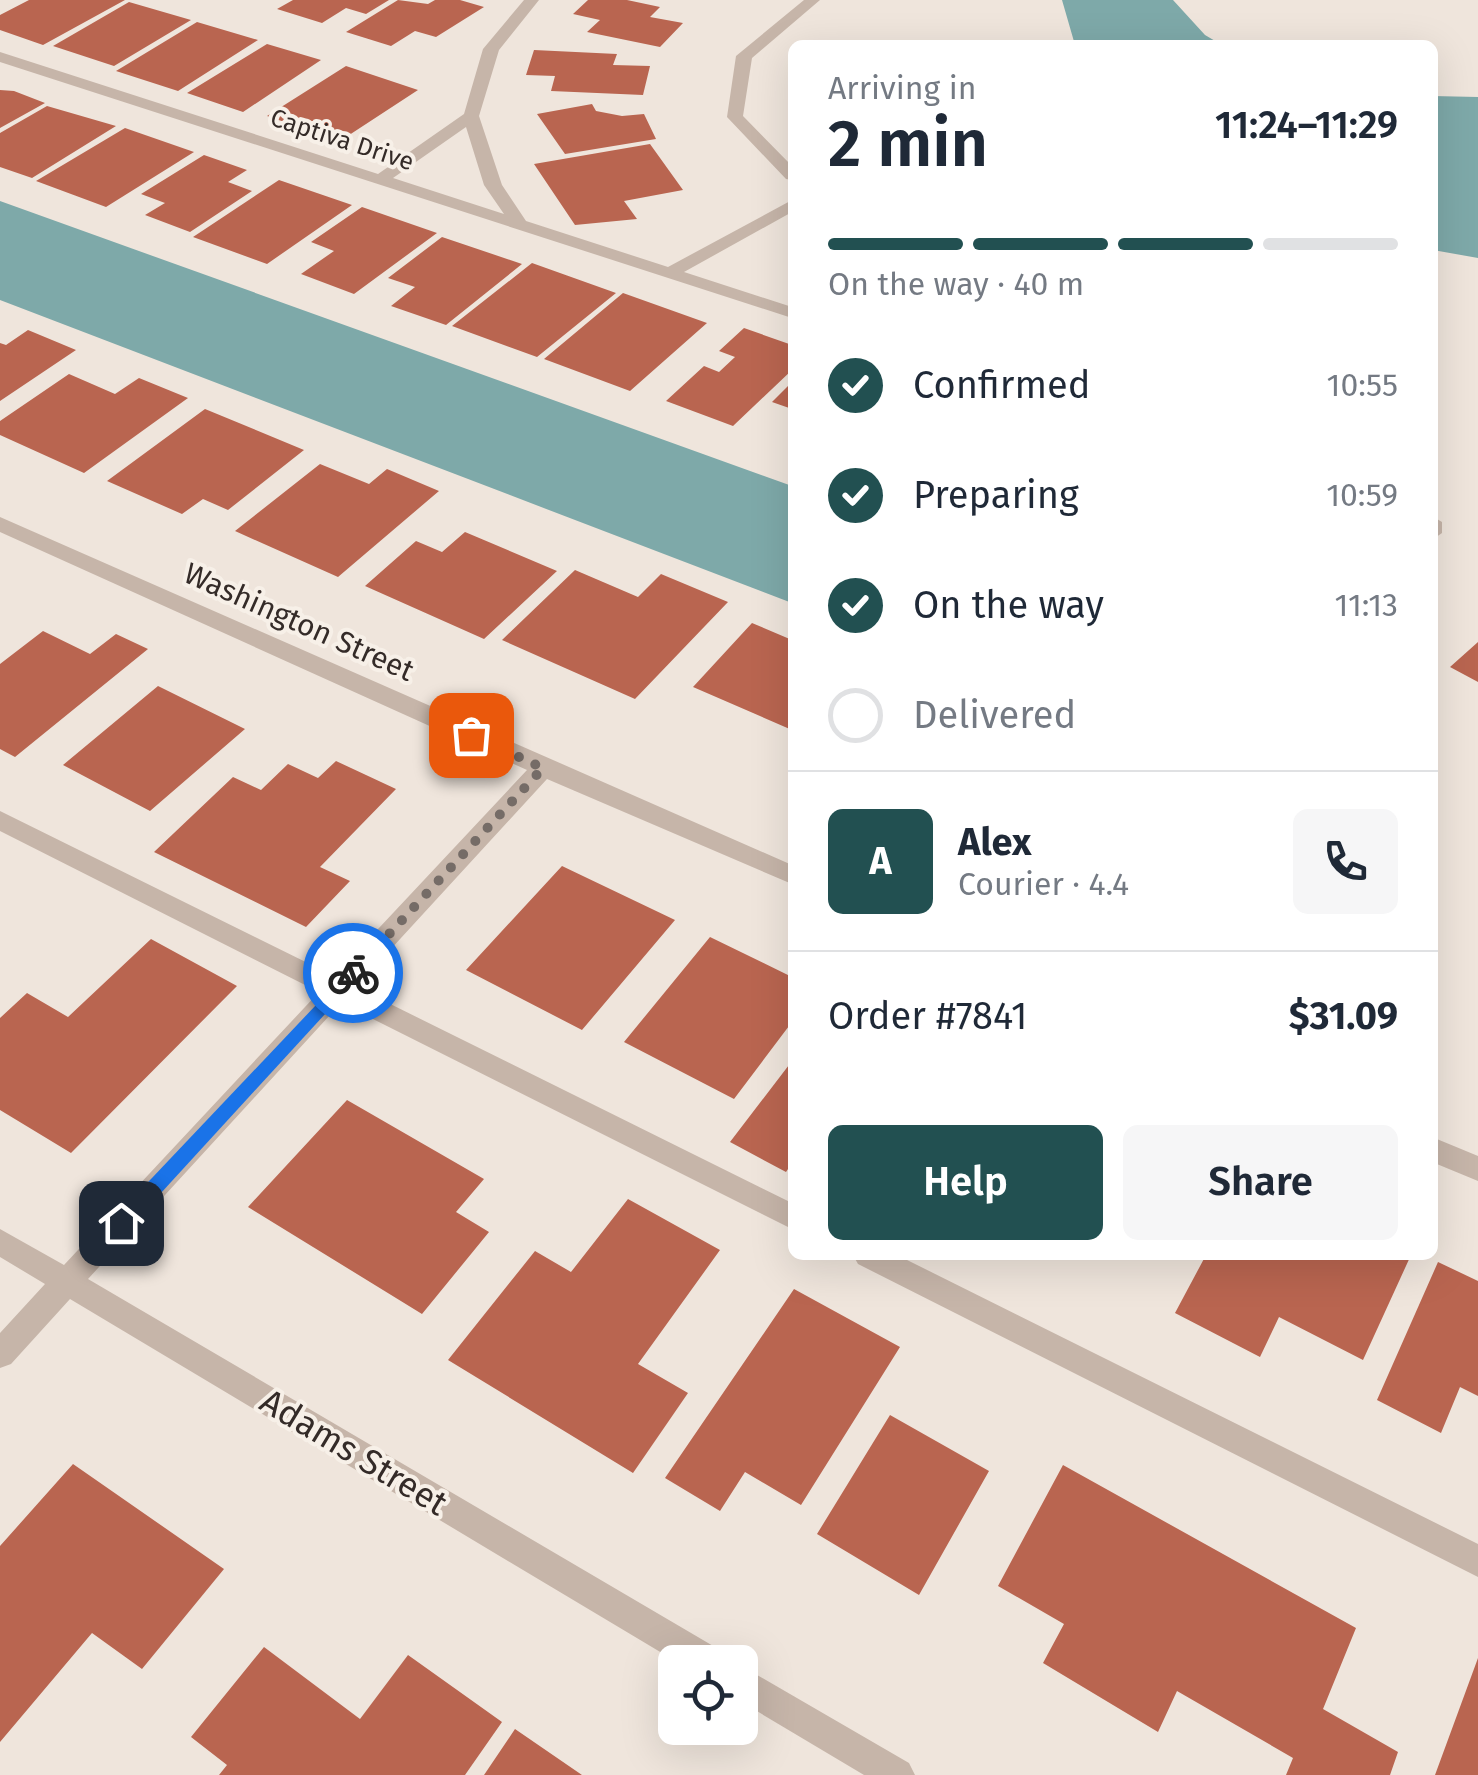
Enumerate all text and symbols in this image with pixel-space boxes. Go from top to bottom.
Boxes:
text: Arriving in [828,69,976,107]
text: 11:24–11:29 [1215,102,1398,148]
street label: Captiva Drive [266,103,418,177]
text: 2 min [828,105,988,183]
text: On the way · 40 m [828,265,1084,303]
icon: check [828,358,883,413]
text: Confirmed [913,362,1091,408]
text: 10:55 [1327,366,1398,404]
icon: check [828,468,883,523]
text: Preparing [913,472,1079,518]
text: 10:59 [1326,476,1398,514]
street label: Washington Street [178,555,420,689]
icon: check [828,578,883,633]
text: On the way [913,582,1104,628]
text: 11:13 [1335,586,1398,624]
text: Delivered [913,692,1076,738]
pin [429,693,514,778]
icon: bag [444,708,499,763]
button: phone [1293,809,1398,914]
text: Alex [958,819,1031,865]
text: A [869,838,892,884]
text: Courier · 4.4 [958,865,1129,903]
courier [303,923,403,1023]
icon: bike [326,946,381,1001]
text: Order #7841 [828,993,1027,1039]
text: $31.09 [1289,993,1398,1039]
button: Help [828,1125,1103,1240]
button: Share [1123,1125,1398,1240]
pin [79,1181,164,1266]
icon: home [94,1196,149,1251]
street label: Adams Street [253,1380,455,1524]
map controls [658,1645,758,1745]
button: locate [658,1645,758,1745]

